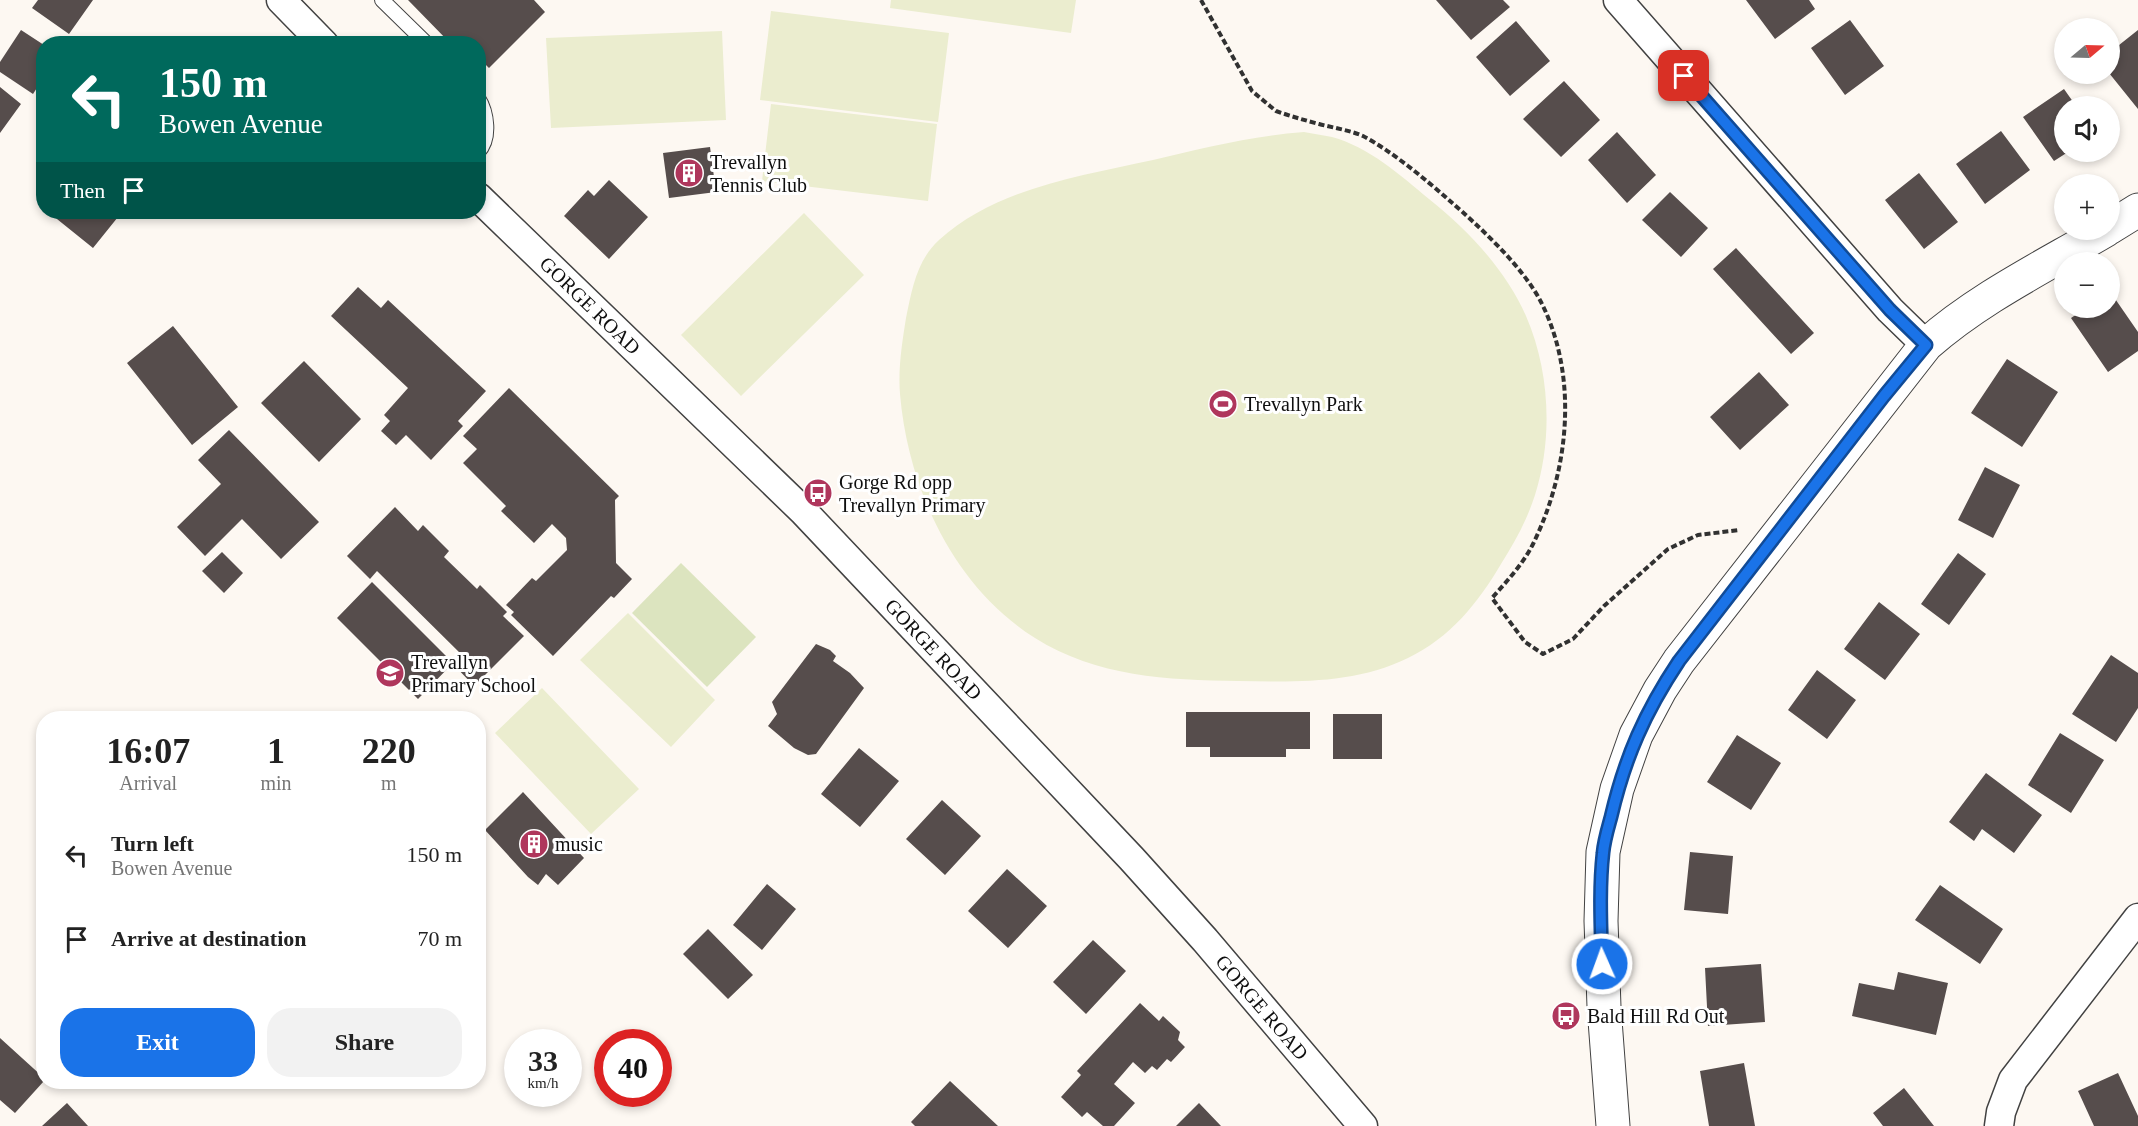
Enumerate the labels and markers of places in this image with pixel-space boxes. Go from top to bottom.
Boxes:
pin [1658,50,1709,101]
place label: Trevallyn Tennis Club [710,151,807,196]
building icon: Trevallyn Tennis Club [673,157,705,189]
sports icon: Trevallyn Park [1207,388,1239,420]
place label: Trevallyn Park [1244,393,1363,416]
place label: Gorge Rd opp Trevallyn Primary [839,471,985,517]
bus stop icon: Gorge Rd opp Trevallyn Primary [802,477,834,509]
place label: Trevallyn Primary School [411,651,536,697]
school or university icon: Trevallyn Primary School [374,657,406,689]
building icon: music [518,828,550,860]
place label: music [555,833,603,855]
bus stop icon: Bald Hill Rd Out [1550,1000,1582,1032]
place label: Bald Hill Rd Out [1587,1005,1725,1027]

